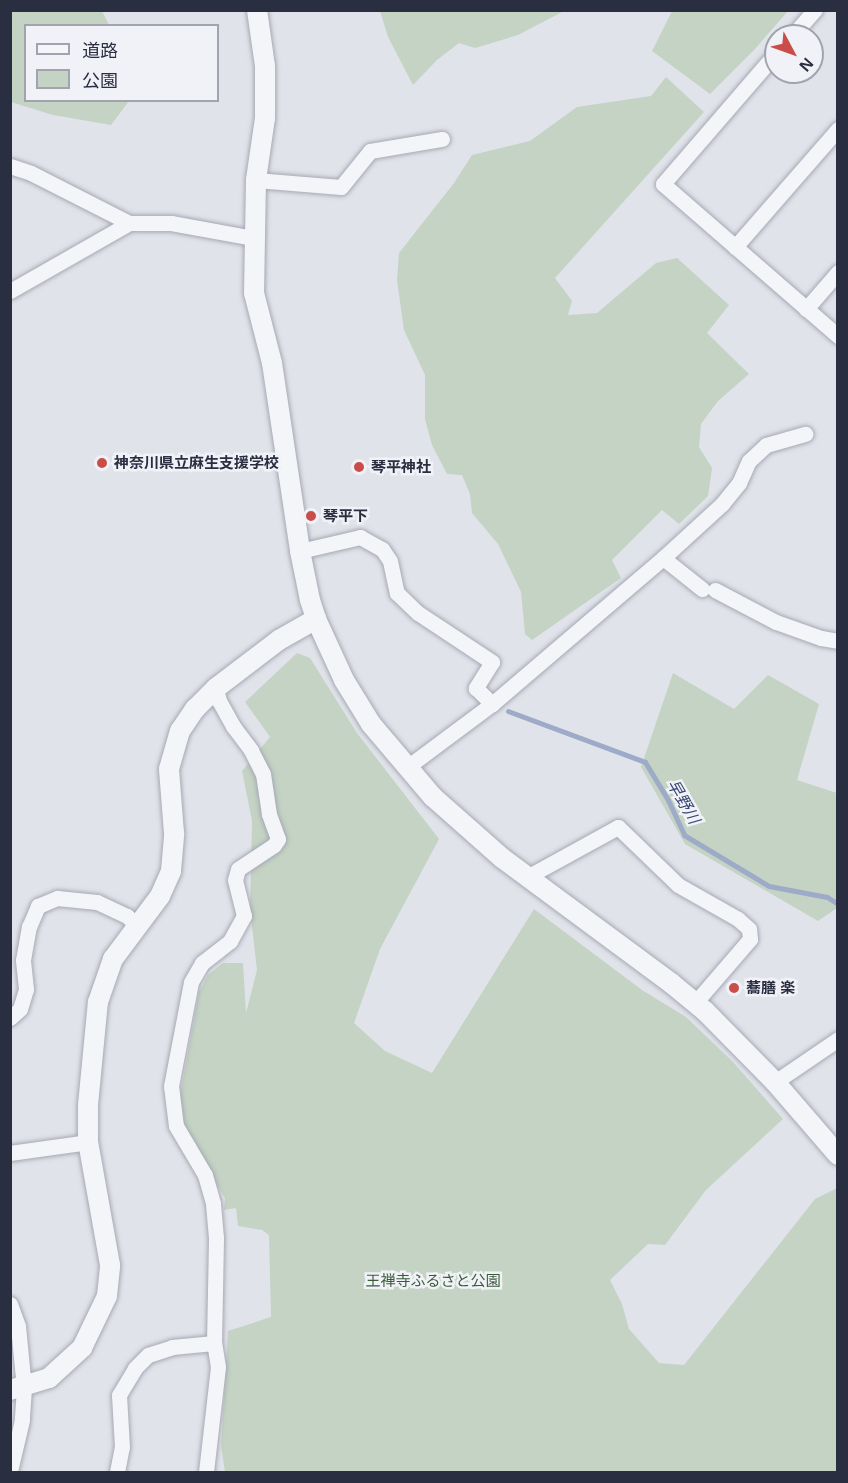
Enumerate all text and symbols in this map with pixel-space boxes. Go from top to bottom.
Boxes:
legend [24,24,219,102]
north arrow [764,24,824,84]
text: 道路 [82,41,118,61]
text: N [796,55,817,75]
text: 公園 [82,71,118,91]
place label: 神奈川県立麻生支援学校 [114,454,279,472]
marker: 神奈川県立麻生支援学校 [95,456,109,470]
place label: 琴平神社 [371,458,431,476]
marker: 琴平神社 [352,460,366,474]
place label: 琴平下 [323,507,368,525]
marker: 琴平下 [304,509,318,523]
water label: 早野川 [663,776,703,828]
place label: 蕎膳 楽 [746,979,795,997]
marker: 蕎膳 楽 [727,981,741,995]
park label: 王禅寺ふるさと公園 [366,1272,500,1290]

